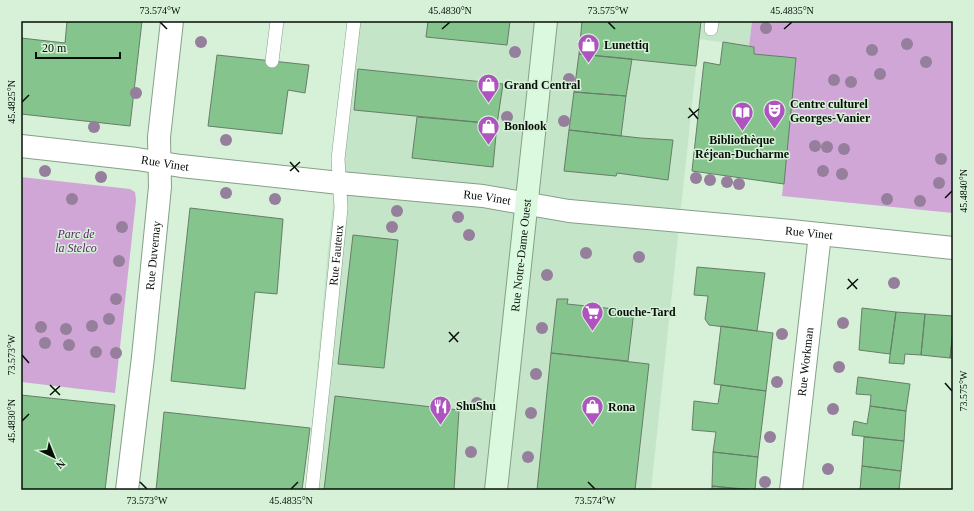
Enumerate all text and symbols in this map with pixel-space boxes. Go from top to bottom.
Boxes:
text: 73.574°W [140,5,181,16]
text: 45.4830°N [428,5,472,16]
text: 73.575°W [588,5,629,16]
text: 45.4835°N [770,5,814,16]
shop icon: Lunettiq [575,32,601,65]
scale bar [36,34,120,60]
place label: Lunettiq [604,38,649,52]
text: 20 m [42,41,67,55]
shop icon: Grand Central [476,72,502,105]
place label: Grand Central [504,78,581,92]
text: 45.4825°N [6,80,17,124]
place label: Centre culturel Georges-Vanier [790,97,871,125]
theatre icon: Centre culturel Georges-Vanier [762,98,788,131]
library icon: Bibliothèque Réjean-Ducharme [729,100,755,133]
shop icon: Bonlook [476,113,502,146]
place label: Bonlook [504,119,547,133]
place label: Bibliothèque Réjean-Ducharme [695,133,790,161]
street label: Rue Vinet [140,153,190,174]
text: 45.4840°N [958,169,969,213]
street label: Rue Vinet [463,187,513,208]
street label: Rue Notre-Dame Ouest [508,198,534,312]
street label: Rue Duvernay [143,220,164,291]
street label: Rue Vinet [784,223,834,242]
street label: Rue Fauteux [326,224,346,286]
park label: Parc de la Stelco [55,227,97,255]
supermarket icon: Couche-Tard [580,299,606,332]
place label: Couche-Tard [608,305,676,319]
street label: Rue Workman [795,327,816,397]
text: 73.573°W [6,334,17,375]
text: 73.575°W [958,370,969,411]
restaurant icon: ShuShu [428,393,454,426]
shop icon: Rona [580,394,606,427]
text: 45.4830°N [6,399,17,443]
place label: ShuShu [456,399,496,413]
place label: Rona [608,400,635,414]
north arrow [34,437,74,477]
text: N [54,457,68,471]
text: 73.573°W [127,495,168,506]
text: 45.4835°N [269,495,313,506]
text: 73.574°W [575,495,616,506]

